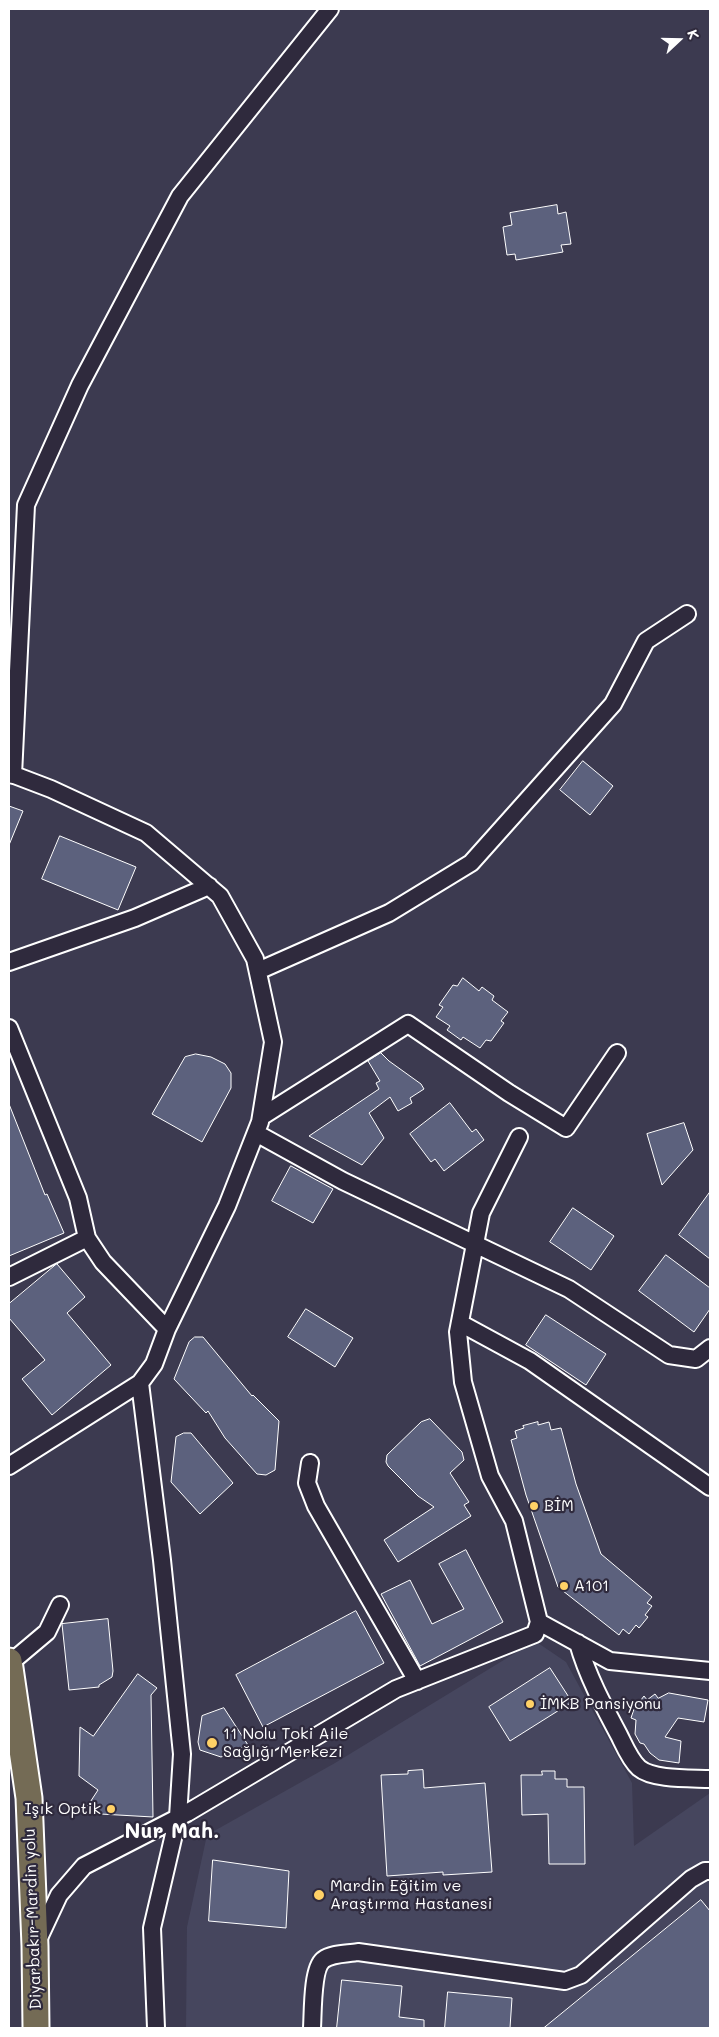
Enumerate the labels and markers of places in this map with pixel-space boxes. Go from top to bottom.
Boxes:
place label: BİM [544,1496,574,1516]
marker: BİM [528,1500,540,1512]
place label: A101 [574,1576,609,1596]
marker: A101 [558,1580,570,1592]
place label: İMKB Pansiyonu [540,1694,661,1714]
marker: İMKB Pansiyonu [524,1698,536,1710]
place label: 11 Nolu Toki Aile Sağlığı Merkezi [223,1724,348,1762]
marker: 11 Nolu Toki Aile Sağlığı Merkezi [205,1736,219,1750]
place label: Işık Optik [25,1799,101,1819]
marker: Işık Optik [105,1803,117,1815]
place label: Mardin Eğitim ve Araştırma Hastanesi [330,1876,492,1914]
marker: Mardin Eğitim ve Araştırma Hastanesi [312,1888,326,1902]

